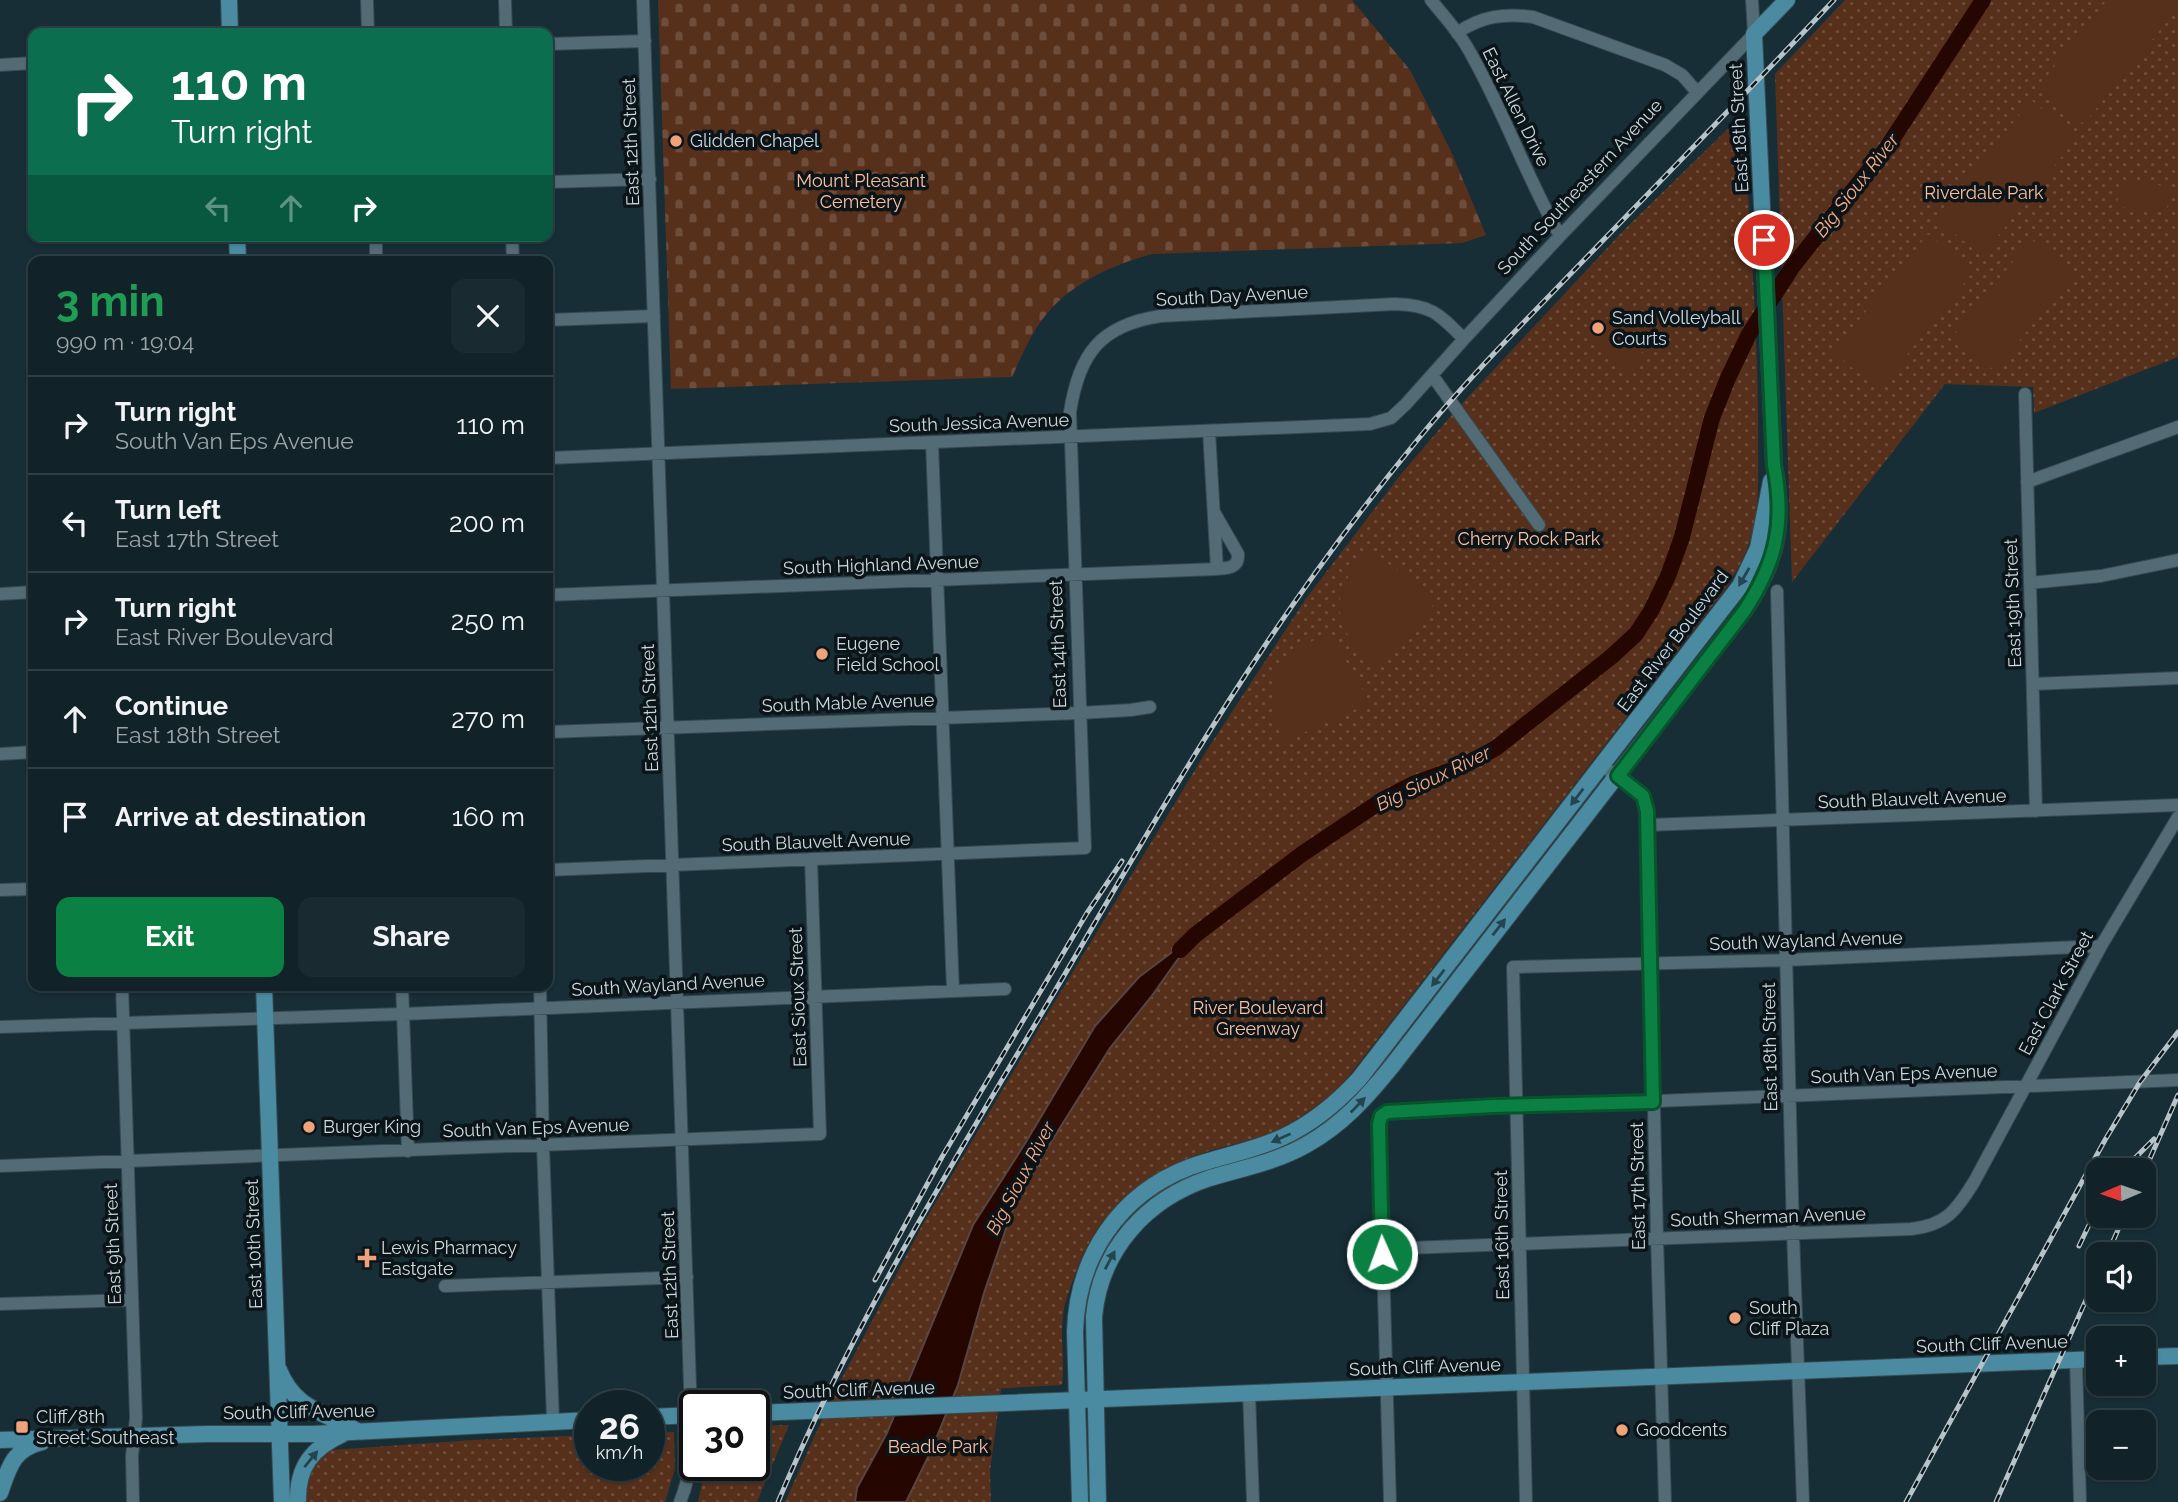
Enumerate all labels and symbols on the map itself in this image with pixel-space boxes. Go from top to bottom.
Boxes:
street label: East Allen Drive [1479,44,1555,170]
street label: East 18th Street [1725,63,1752,193]
street label: East 12th Street [618,78,643,206]
street label: South Southeastern Avenue [1493,94,1667,279]
water label: Big Sioux River [1809,128,1904,241]
place label: Glidden Chapel [690,130,819,151]
marker: Glidden Chapel [668,133,684,149]
park label: Mount Pleasant Cemetery [796,170,926,212]
park label: Riverdale Park [1924,182,2044,203]
pin [1734,210,1794,270]
street label: South Day Avenue [1155,281,1309,310]
place label: Sand Volleyball Courts [1612,307,1741,349]
marker: Sand Volleyball Courts [1590,320,1606,336]
street label: South Jessica Avenue [889,409,1070,436]
park label: Cherry Rock Park [1458,528,1601,549]
street label: East 19th Street [2000,538,2025,668]
street label: South Highland Avenue [783,551,980,578]
street label: East River Boulevard [1613,566,1732,715]
one-way arrow [1738,568,1750,587]
street label: East 14th Street [1045,579,1070,709]
place label: Eugene Field School [836,633,939,675]
street label: East 12th Street [637,644,662,772]
marker: Eugene Field School [814,646,830,662]
street label: South Mable Avenue [761,689,935,716]
water label: Big Sioux River [1372,740,1495,815]
street label: South Blauvelt Avenue [1817,785,2007,812]
one-way arrow [1570,788,1585,806]
street label: South Blauvelt Avenue [721,828,911,855]
one-way arrow [1492,918,1506,936]
street label: East Sioux Street [785,927,810,1067]
street label: South Wayland Avenue [1709,927,1903,954]
street label: East Clark Street [2014,927,2097,1058]
one-way arrow [1431,968,1446,986]
street label: South Wayland Avenue [571,969,766,1000]
street label: East 18th Street [1758,982,1781,1112]
park label: River Boulevard Greenway [1193,997,1323,1039]
street label: South Van Eps Avenue [1810,1060,1998,1087]
one-way arrow [1349,1097,1365,1114]
street label: South Van Eps Avenue [442,1114,630,1141]
place label: Burger King [323,1116,421,1137]
water label: Big Sioux River [981,1117,1060,1238]
marker: Burger King [301,1119,317,1135]
street label: East 17th Street [1626,1122,1649,1250]
one-way arrow [1271,1132,1291,1144]
north arrow [2086,1158,2156,1228]
street label: East 16th Street [1490,1170,1513,1300]
street label: East 10th Street [241,1179,266,1309]
street label: East 9th Street [100,1183,125,1305]
street label: South Sherman Avenue [1670,1203,1867,1230]
street label: East 12th Street [657,1211,682,1339]
position arrow [1345,1217,1419,1291]
place label: Lewis Pharmacy Eastgate [381,1237,517,1279]
marker: Lewis Pharmacy Eastgate [359,1250,375,1266]
one-way arrow [1104,1251,1116,1270]
place label: South Cliff Plaza [1749,1297,1829,1339]
marker: South Cliff Plaza [1727,1310,1743,1326]
street label: South Cliff Avenue [1916,1330,2069,1357]
street label: South Cliff Avenue [1349,1353,1502,1380]
street label: South Cliff Avenue [783,1376,936,1403]
speed limit sign: 30 [679,1390,770,1481]
street label: South Cliff Avenue [223,1400,376,1423]
place label: Cliff/8th Street Southeast [36,1406,174,1448]
marker: Cliff/8th Street Southeast [14,1419,30,1435]
place label: Goodcents [1636,1419,1727,1440]
marker: Goodcents [1614,1422,1630,1438]
park label: Beadle Park [888,1436,989,1457]
one-way arrow [303,1451,318,1469]

